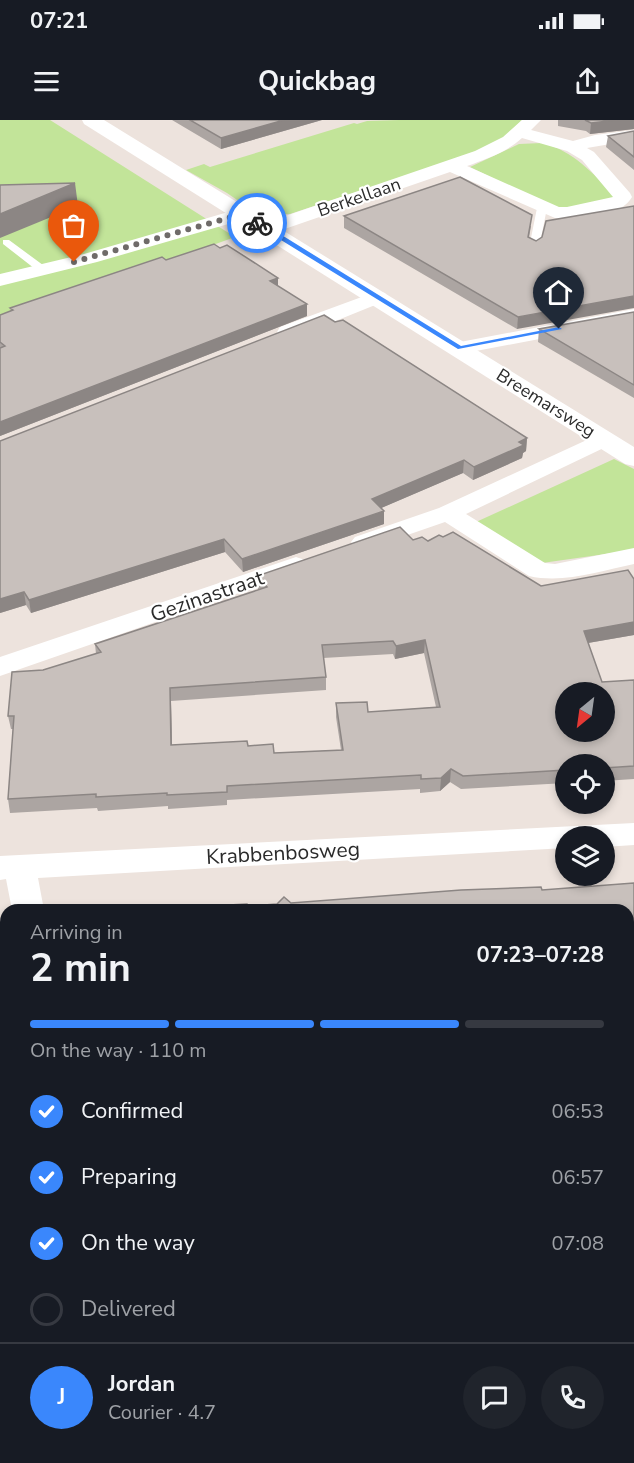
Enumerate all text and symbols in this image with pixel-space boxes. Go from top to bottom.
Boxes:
text: 07:21 [30,6,88,36]
text: Quickbag [258,63,376,100]
icon: menu [30,65,63,98]
icon: share [571,65,604,98]
street label: Berkellaan [314,172,404,222]
courier [227,193,287,253]
pin [48,200,99,262]
icon: bike [241,207,274,240]
icon: bag [57,209,90,242]
pin [533,267,584,329]
icon: home [542,276,575,309]
street label: Breemarsweg [492,363,600,443]
street label: Gezinastraat [146,563,268,629]
north arrow [555,682,615,742]
map controls [555,682,615,886]
button: locate [555,754,615,814]
button: layers [555,826,615,886]
street label: Krabbenbosweg [205,835,361,871]
text: Arriving in [30,919,123,946]
text: 07:23–07:28 [476,940,604,970]
text: 2 min [30,942,131,995]
text: On the way · 110 m [30,1037,206,1064]
icon: check [30,1095,63,1128]
text: Confirmed [81,1096,183,1126]
text: 06:53 [551,1098,604,1125]
icon: check [30,1161,63,1194]
text: Preparing [81,1162,177,1192]
text: 06:57 [551,1164,604,1191]
icon: check [30,1227,63,1260]
text: On the way [81,1228,195,1258]
text: 07:08 [551,1230,604,1257]
text: Delivered [81,1294,176,1324]
button: chat [463,1366,526,1429]
button: phone [541,1366,604,1429]
text: Jordan [108,1369,175,1399]
text: J [58,1382,65,1412]
text: Courier · 4.7 [108,1399,216,1426]

